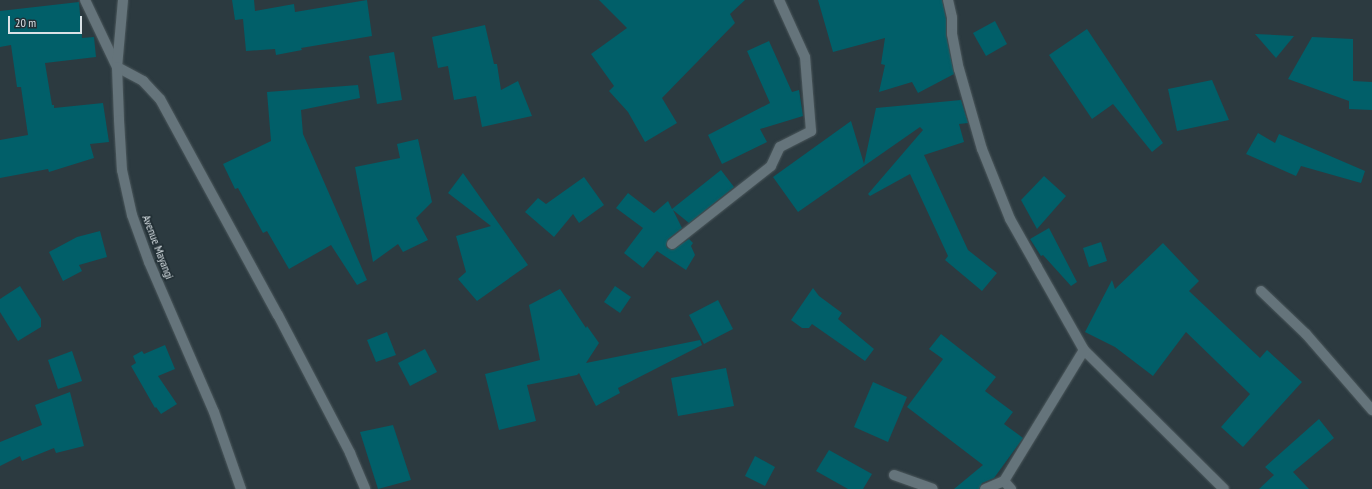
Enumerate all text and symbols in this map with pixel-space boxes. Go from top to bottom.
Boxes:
scale bar [10,8,84,34]
text: 20 m [15,15,36,30]
street label: Avenue Mayangi [139,213,177,281]

